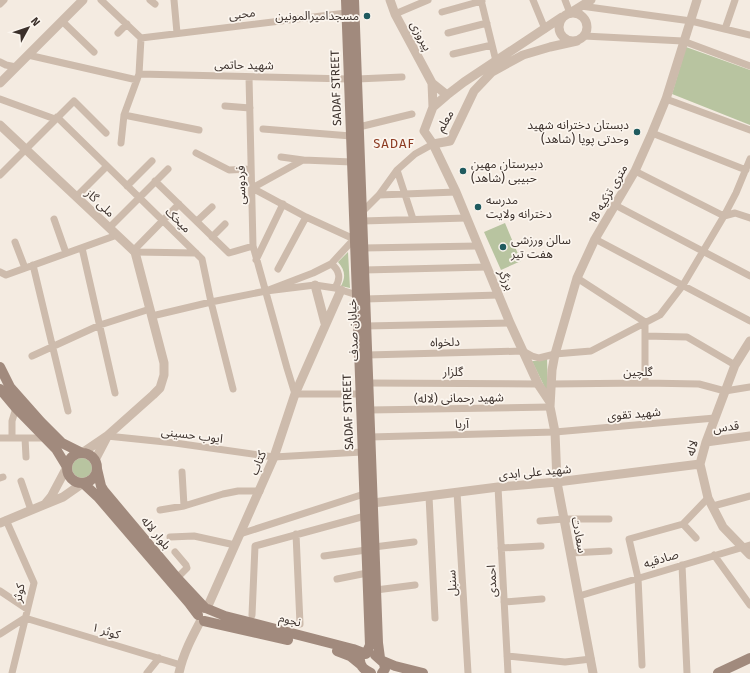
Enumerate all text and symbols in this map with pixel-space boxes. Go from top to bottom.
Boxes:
street label: محبی [228,5,256,23]
north arrow [8,8,48,48]
place label: مسجدامیرالمونین [275,9,359,23]
marker: مسجدامیرالمونین [362,11,372,21]
text: N [28,15,43,29]
street label: پیروزی [406,19,435,54]
street label: SADAF STREET [328,49,344,126]
street label: شهید حاتمی [214,57,274,73]
street label: معلم [433,108,459,135]
place label: دبستان دخترانه شهید وحدتی پویا (شاهد) [527,118,629,147]
marker: دبستان دخترانه شهید وحدتی پویا (شاهد) [632,127,642,137]
district label: SADAF [373,136,415,151]
place label: دبیرستان مهین حبیبی (شاهد) [471,157,543,185]
street label: 18 متری تزکیه [585,162,631,226]
street label: فردوسی [234,165,248,205]
marker: دبیرستان مهین حبیبی (شاهد) [458,166,468,176]
street label: ملی گاز [82,185,117,220]
place label: مدرسه دخترانه ولایت [486,193,552,221]
marker: مدرسه دخترانه ولایت [473,202,483,212]
street label: میخک [162,205,194,236]
place label: سالن ورزشی هفت تیر [510,233,571,261]
marker: سالن ورزشی هفت تیر [498,242,508,252]
street label: برزگر [495,266,517,293]
street label: خیابان صدف [345,299,361,361]
street label: دلخواه [430,335,460,349]
street label: گلزار [442,365,464,379]
street label: گلچین [623,365,654,380]
street label: SADAF STREET [340,373,356,450]
street label: شهید رحمانی (لاله) [414,390,504,406]
street label: شهید تقوی [607,405,661,423]
street label: آریا [455,417,470,431]
street label: قدس [712,418,740,436]
street label: ایوب حسینی [160,424,224,446]
street label: لاله [683,438,701,458]
street label: کتاب [247,448,270,477]
street label: شهید علی ابدی [498,462,572,482]
street label: بلوار لاله [138,514,174,552]
street label: سعادت [569,516,589,554]
street label: صادقیه [642,547,680,571]
street label: احمدی [484,564,500,598]
street label: سنبل [444,569,460,597]
street label: کوثر [10,581,28,605]
street label: نجوم [277,611,303,631]
street label: کوثر ۱ [90,620,123,642]

